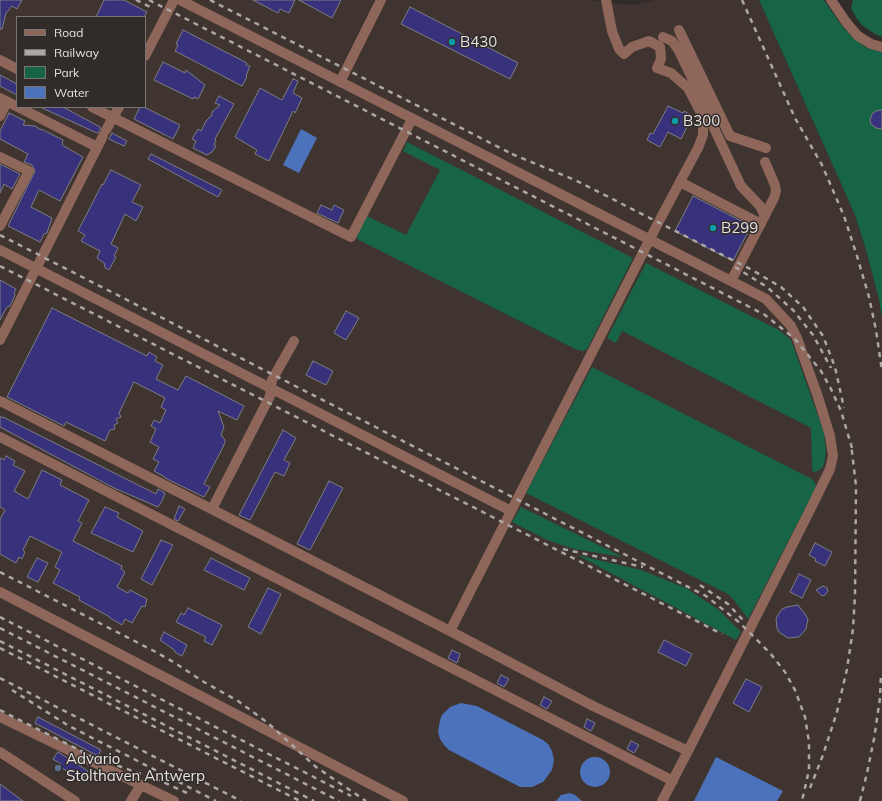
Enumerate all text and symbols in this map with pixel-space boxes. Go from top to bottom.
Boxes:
legend [16,16,146,108]
text: Road [54,25,83,40]
place label: B430 [460,33,497,51]
marker: B430 [447,37,457,47]
text: Railway [54,45,99,60]
text: Park [54,65,79,80]
text: Water [54,85,89,100]
place label: B300 [683,112,720,130]
marker: B300 [670,116,680,126]
place label: B299 [721,219,758,237]
marker: B299 [708,223,718,233]
place label: Advario Stolthaven Antwerp [66,750,205,785]
marker: Advario Stolthaven Antwerp [53,763,63,773]

